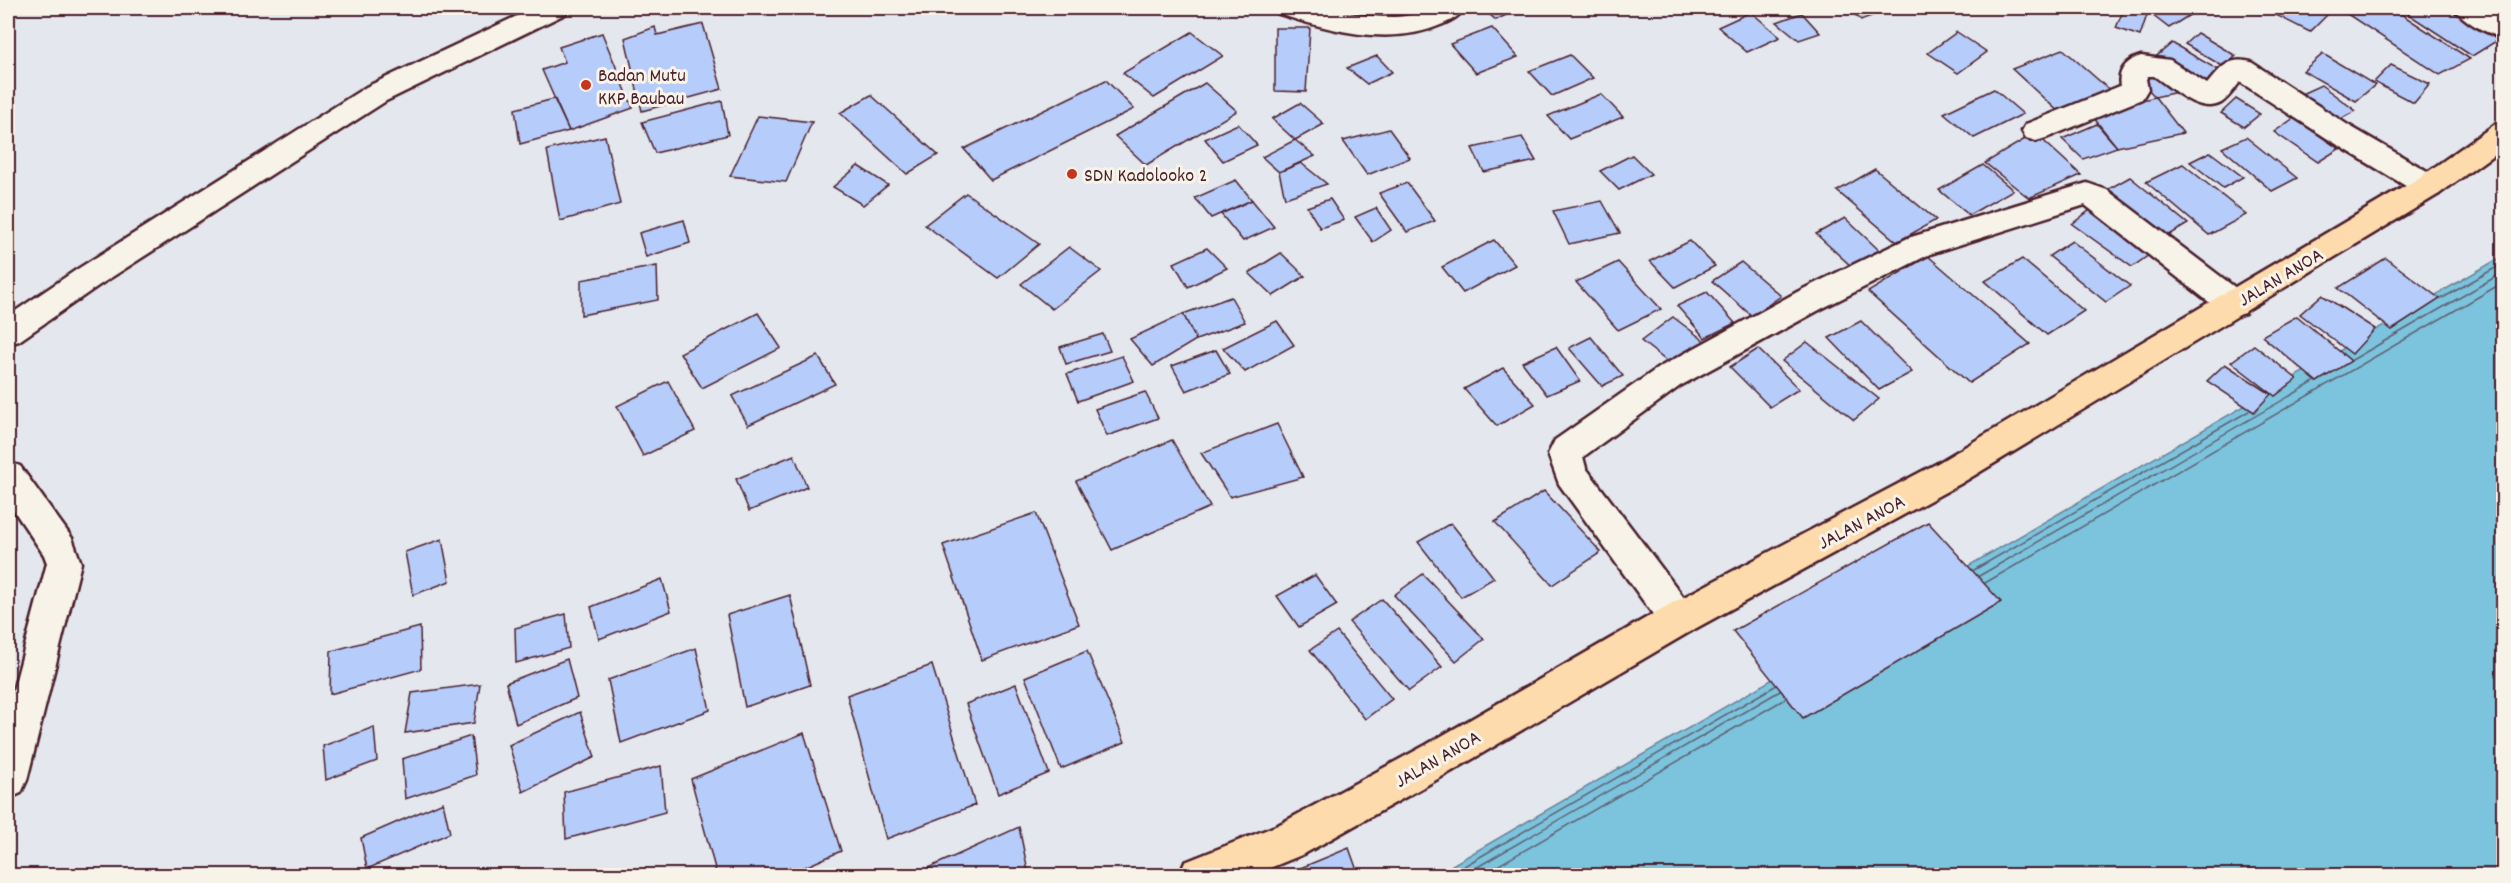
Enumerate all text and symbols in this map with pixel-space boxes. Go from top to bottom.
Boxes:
place label: Badan Mutu KKP Baubau [598,63,686,114]
marker: Badan Mutu KKP Baubau [579,78,593,92]
place label: SDN Kadolooko 2 [1084,163,1207,191]
marker: SDN Kadolooko 2 [1065,167,1079,181]
street label: JALAN ANOA [2234,242,2330,315]
street label: JALAN ANOA [1814,489,1911,558]
street label: JALAN ANOA [1390,725,1487,796]

